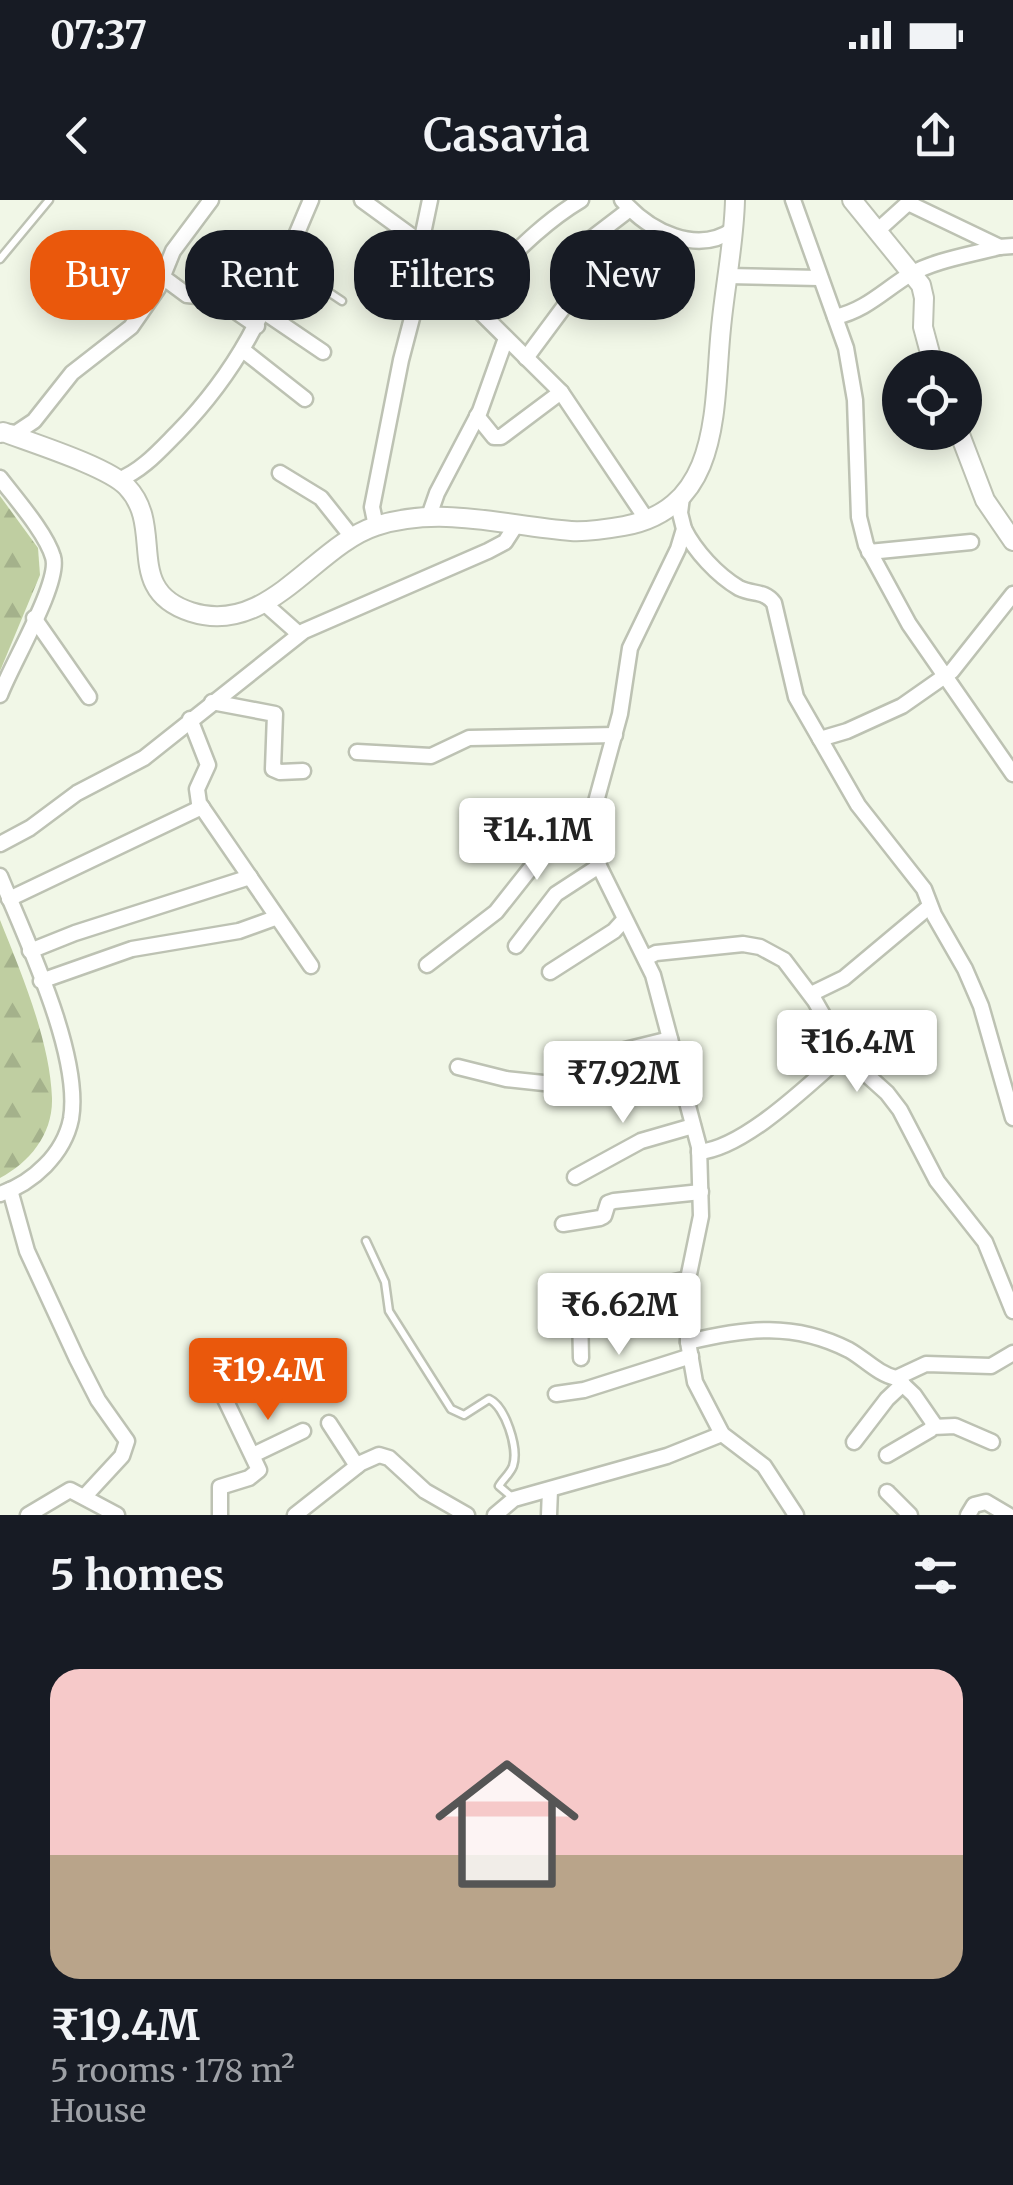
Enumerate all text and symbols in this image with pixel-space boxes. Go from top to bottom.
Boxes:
text: 07:37 [50,12,147,59]
text: Casavia [423,107,590,163]
icon: back [50,108,105,163]
icon: share [908,108,963,163]
chip: Buy [30,230,165,320]
chip: Rent [185,230,334,320]
chip: Filters [354,230,530,320]
chip: New [550,230,695,320]
map controls [882,350,982,450]
button: locate [882,350,982,450]
pin: ₹14.1M [456,798,618,883]
text: ₹14.1M [481,810,593,850]
pin: ₹16.4M [776,1010,938,1095]
text: ₹16.4M [799,1022,915,1062]
pin: ₹7.92M [542,1041,704,1126]
text: ₹7.92M [566,1053,680,1093]
pin: ₹6.62M [538,1273,700,1358]
text: ₹6.62M [560,1285,678,1325]
pin: ₹19.4M [187,1338,349,1423]
text: ₹19.4M [211,1350,325,1390]
icon: filters [908,1548,963,1603]
text: 5 homes [50,1549,224,1601]
icon: home [417,1734,597,1914]
text: ₹19.4M [50,1999,200,2051]
text: 5 rooms · 178 m² [50,2051,295,2091]
text: House [50,2091,146,2131]

